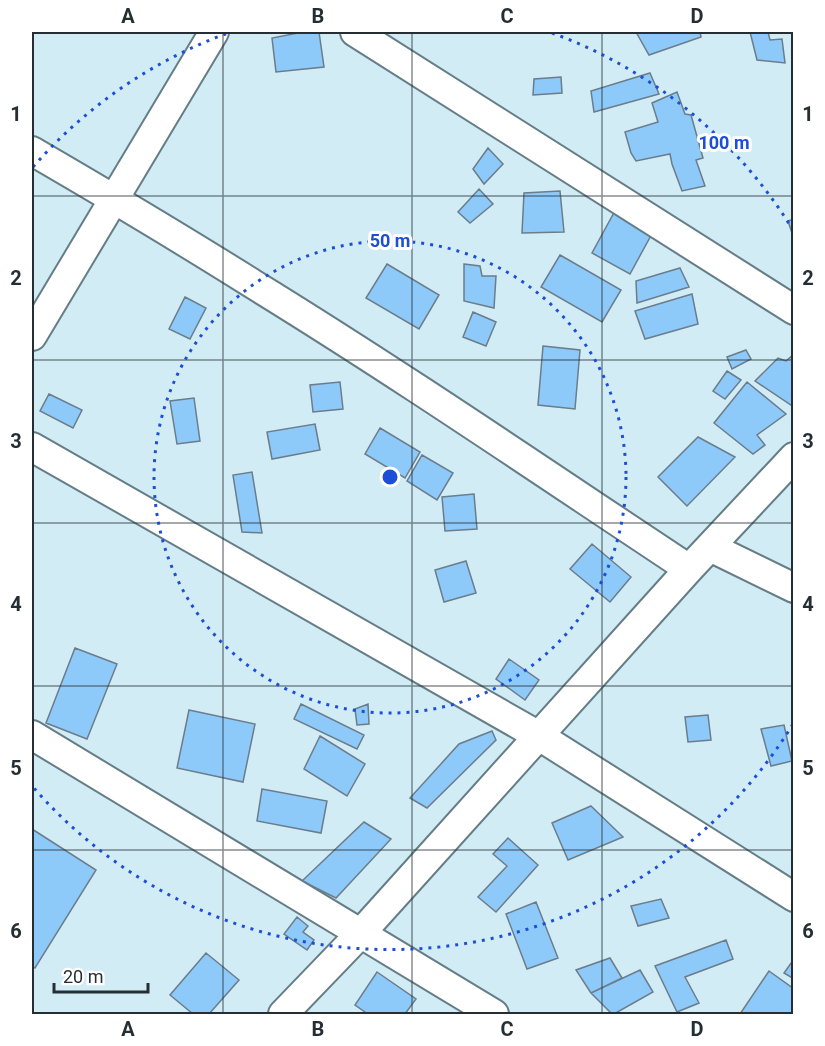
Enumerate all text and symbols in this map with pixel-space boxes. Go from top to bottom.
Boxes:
text: A [121,4,135,28]
text: B [312,4,324,28]
text: C [500,4,514,28]
text: D [691,4,704,28]
text: 1 [10,102,22,126]
text: 1 [802,102,814,126]
text: 100 m [698,132,750,153]
text: 50 m [370,230,410,251]
text: 2 [10,266,22,290]
text: 2 [802,266,814,290]
text: 3 [10,429,22,453]
text: 3 [802,429,814,453]
centre of rings [380,467,400,487]
text: 4 [10,592,22,616]
text: 4 [802,592,814,616]
text: 5 [10,756,22,780]
text: 5 [802,756,814,780]
text: 6 [10,919,22,943]
text: 6 [802,919,814,943]
scale bar [54,956,148,994]
text: 20 m [63,966,103,987]
text: A [121,1017,135,1041]
text: B [312,1017,324,1041]
text: C [500,1017,514,1041]
text: D [691,1017,704,1041]

